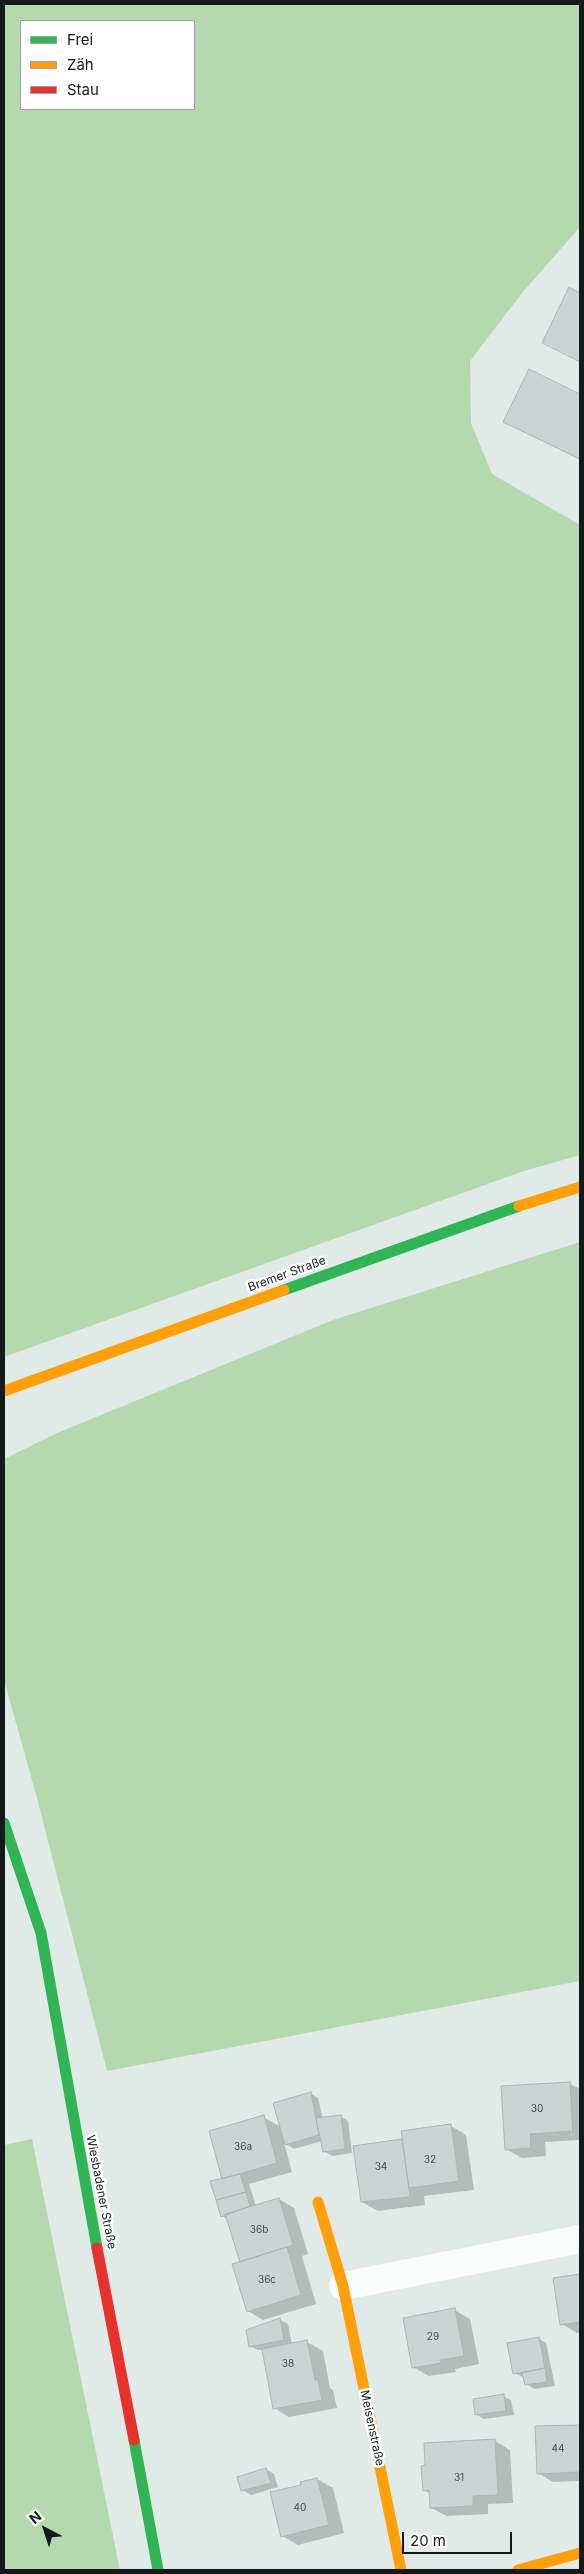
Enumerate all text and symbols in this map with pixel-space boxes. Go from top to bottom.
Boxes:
legend [20,20,195,110]
text: Frei [67,30,93,49]
text: Zäh [67,55,94,74]
text: Stau [67,80,99,99]
street label: Bremer Straße [246,1253,328,1295]
house number: 30 [531,2103,543,2115]
street label: Wiesbadener Straße [83,2134,119,2250]
house number: 36a [234,2141,252,2153]
house number: 32 [424,2154,436,2166]
house number: 34 [375,2161,387,2173]
house number: 36b [250,2224,268,2236]
house number: 36c [258,2274,276,2286]
house number: 29 [427,2331,439,2343]
house number: 38 [282,2358,294,2370]
street label: Meisenstraße [357,2389,387,2467]
house number: 44 [552,2443,564,2455]
house number: 31 [454,2472,464,2484]
house number: 40 [294,2502,306,2514]
north arrow [20,2504,70,2554]
text: N [25,2507,45,2527]
scale bar [404,2522,514,2554]
text: 20 m [410,2531,446,2550]

